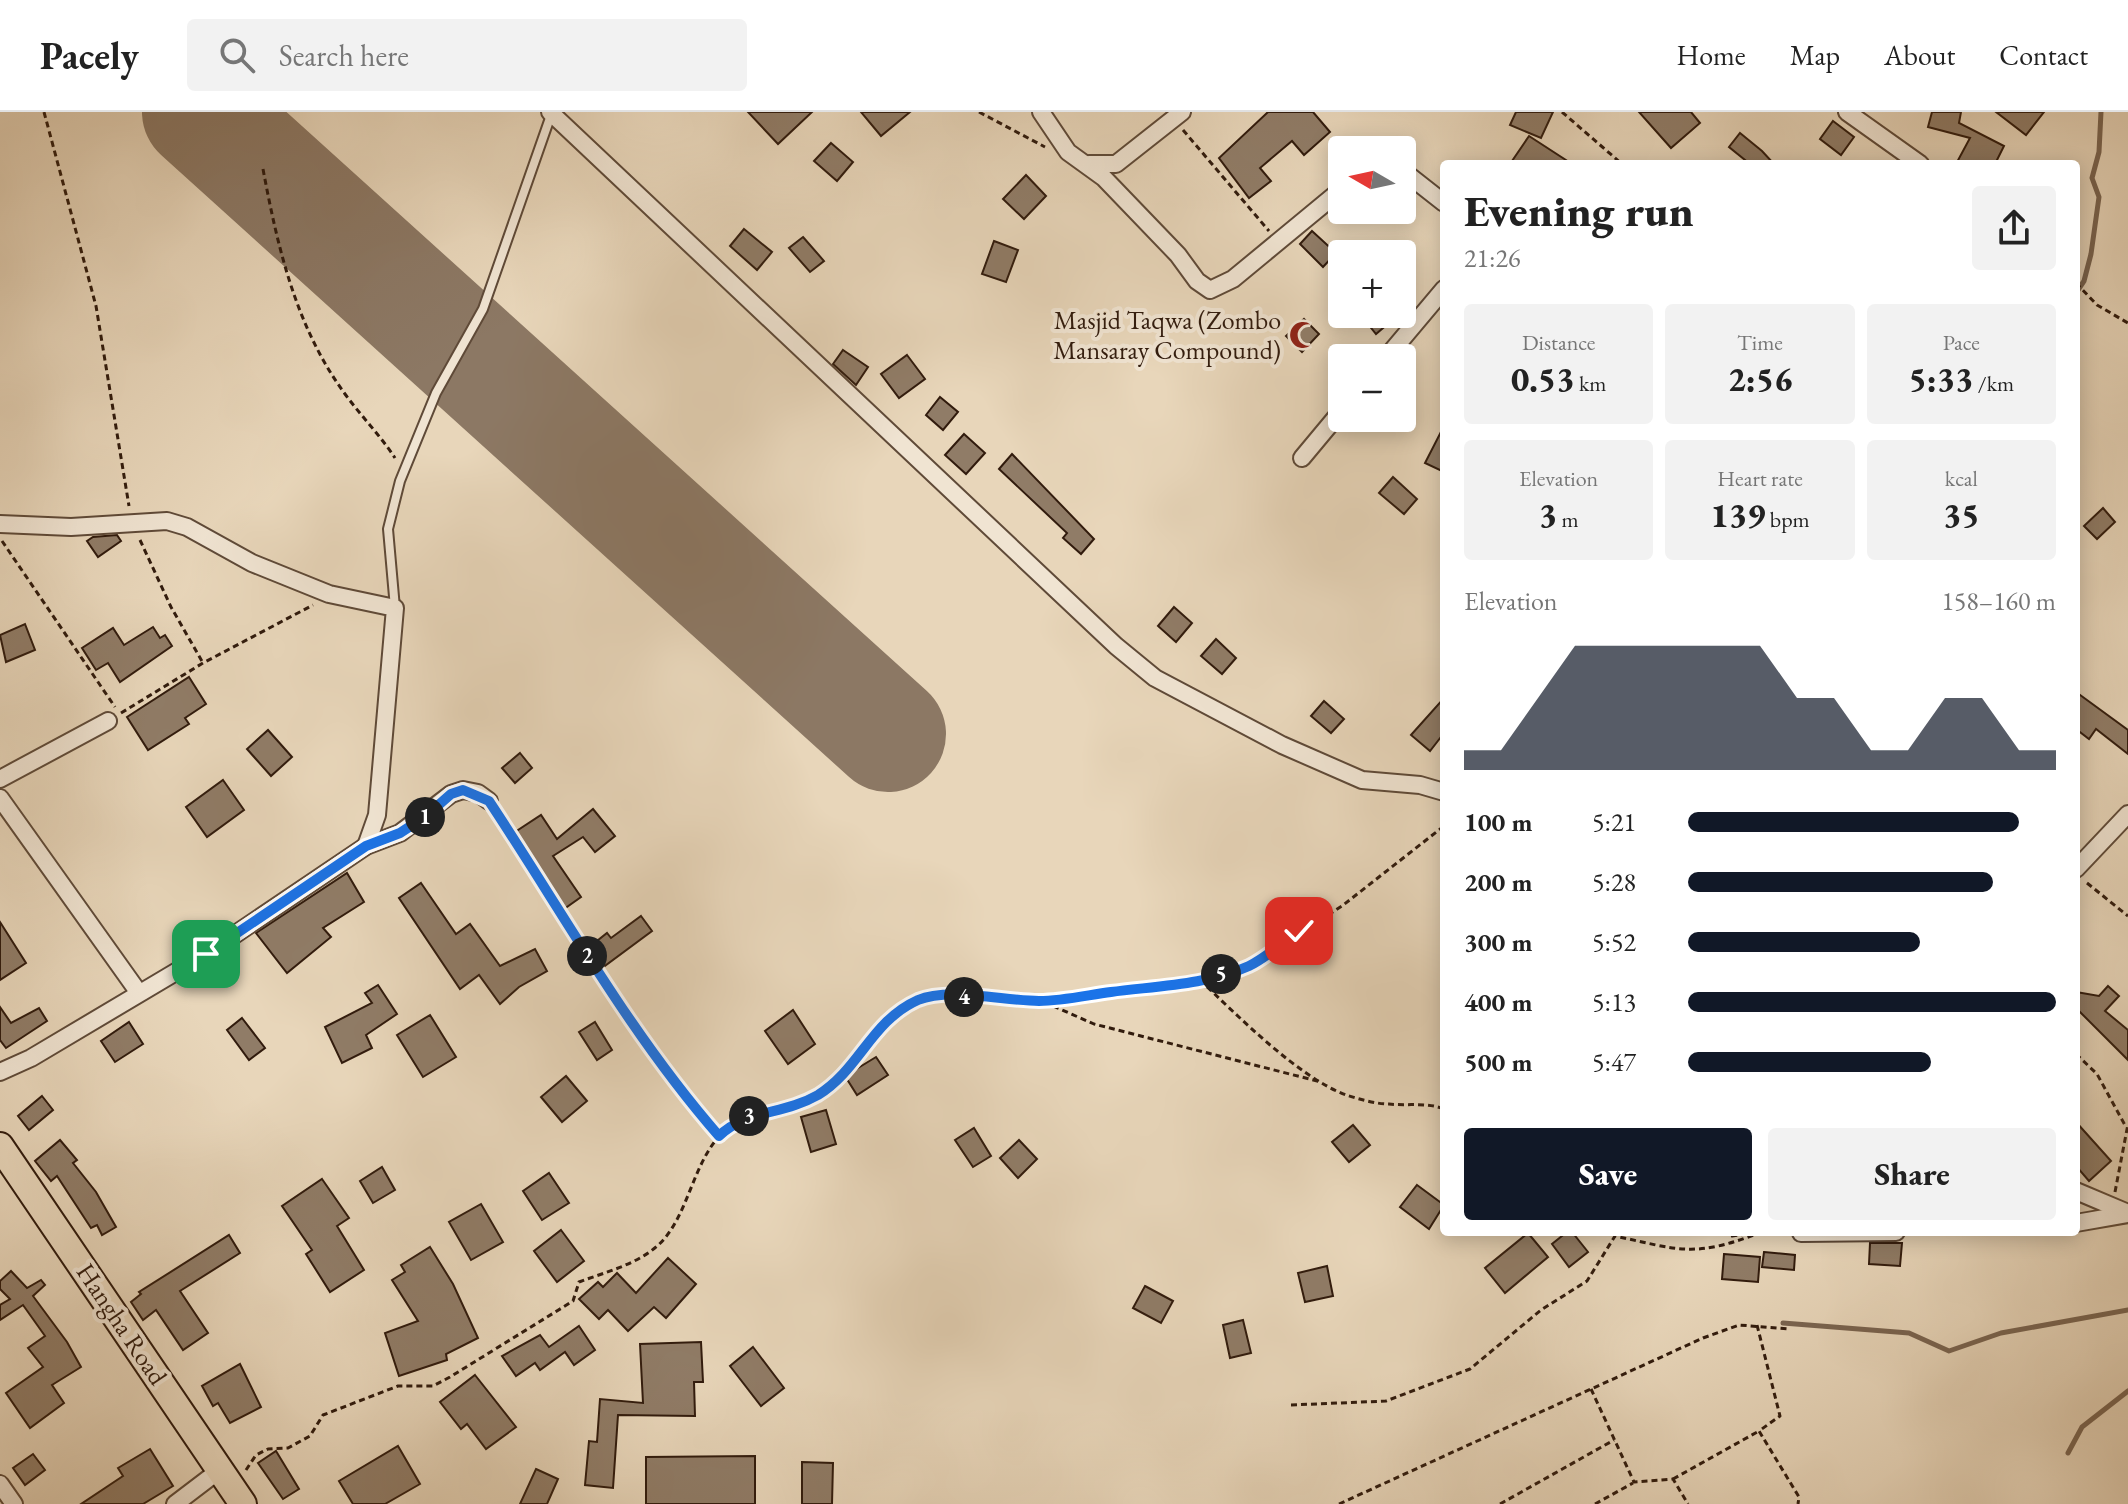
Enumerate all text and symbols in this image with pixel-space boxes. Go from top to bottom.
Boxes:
search box [187,19,747,91]
text: Pacely [40,31,139,80]
icon: search [215,33,259,77]
text: Search here [279,36,409,75]
text: Home [1676,37,1746,73]
text: Map [1790,37,1840,73]
text: About [1884,37,1955,73]
text: Contact [1999,37,2088,73]
north arrow [1328,136,1416,224]
map controls [1328,136,1416,432]
text: Evening run [1464,182,1694,239]
button: share [1972,186,2056,270]
button: + [1328,240,1416,328]
text: 21:26 [1464,241,1520,275]
place label: Masjid Taqwa (Zombo Mansaray Compound) [1053,303,1281,367]
mosque icon: Masjid Taqwa (Zombo Mansaray Compound) [1288,320,1318,350]
text: Distance [1522,328,1595,357]
text: Time [1737,328,1783,357]
text: Pace [1943,328,1980,357]
button: − [1328,344,1416,432]
text: 0.53 [1511,357,1575,401]
text: 2:56 [1728,357,1792,401]
text: 5:33 [1909,357,1973,401]
text: km [1575,369,1606,398]
text: /km [1973,369,2014,398]
text: Elevation [1519,464,1598,493]
text: Heart rate [1717,464,1803,493]
text: kcal [1945,464,1978,493]
text: 3 [1539,493,1557,537]
text: 139 [1710,493,1765,537]
text: 35 [1943,493,1980,537]
text: m [1557,505,1579,534]
text: bpm [1765,505,1810,534]
text: Elevation [1464,584,1558,618]
text: 158–160 m [1941,584,2056,618]
pin: 1 [405,797,445,837]
text: 1 [419,802,431,831]
text: 100 m [1464,805,1532,839]
text: 5:21 [1592,805,1636,839]
text: 200 m [1464,865,1532,899]
text: 5:28 [1592,865,1636,899]
pin [1265,897,1333,965]
icon: check [1277,909,1321,953]
pin [172,920,240,988]
text: 300 m [1464,925,1532,959]
text: 5:52 [1592,925,1636,959]
icon: arrive [184,932,228,976]
pin: 2 [567,936,607,976]
text: 2 [581,941,593,970]
pin: 5 [1201,954,1241,994]
text: 5 [1215,959,1227,988]
pin: 4 [944,977,984,1017]
text: 4 [958,982,970,1011]
text: 400 m [1464,985,1532,1019]
text: 5:13 [1592,985,1636,1019]
text: 500 m [1464,1045,1532,1079]
text: 5:47 [1592,1045,1636,1079]
pin: 3 [729,1096,769,1136]
text: 3 [743,1101,755,1130]
button: Save [1464,1128,1752,1220]
button: Share [1768,1128,2056,1220]
street label: Hangha Road [69,1257,176,1392]

